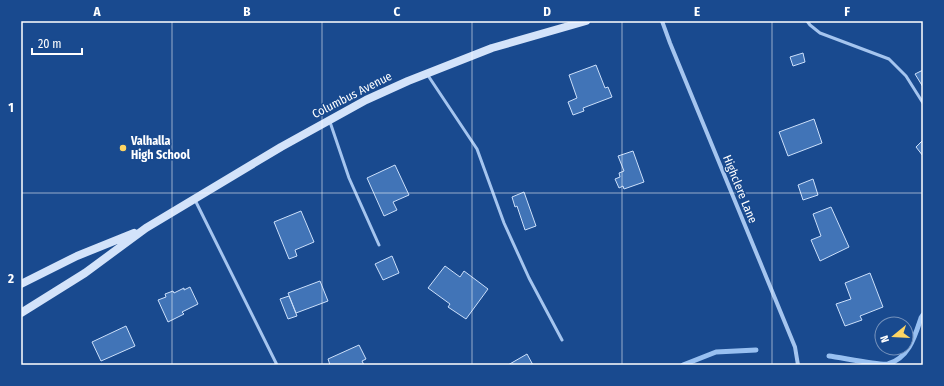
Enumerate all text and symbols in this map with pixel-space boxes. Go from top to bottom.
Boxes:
text: A [92,4,101,19]
text: B [243,4,251,19]
text: C [394,4,401,19]
text: D [543,4,551,19]
text: E [694,4,700,19]
text: F [844,4,850,19]
scale bar [32,30,82,56]
text: 20 m [38,37,62,51]
street label: Columbus Avenue [310,69,394,121]
text: 1 [8,100,14,115]
place label: Valhalla High School [130,134,191,162]
marker: Valhalla High School [118,143,128,153]
street label: Highclere Lane [720,153,760,225]
text: 2 [7,271,14,286]
north arrow [874,316,914,356]
text: N [878,334,892,344]

